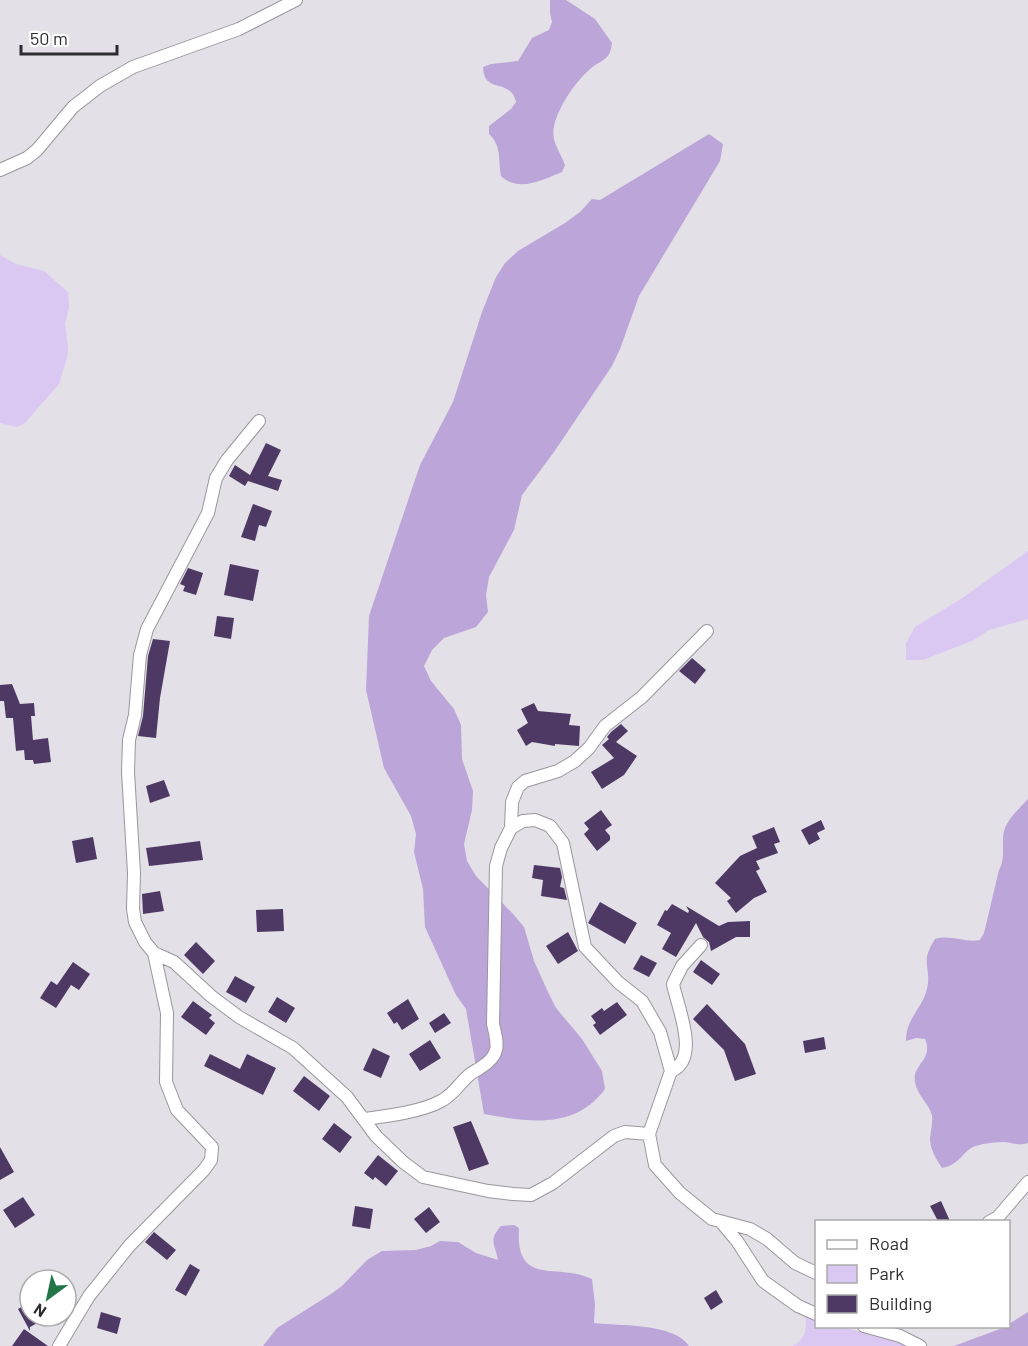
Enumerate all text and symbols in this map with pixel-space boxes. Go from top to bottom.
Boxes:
scale bar [21,18,117,56]
text: 50 m [30,27,68,49]
legend [815,1220,1010,1328]
text: Road [869,1232,909,1254]
text: Park [869,1262,904,1284]
north arrow [18,1268,78,1328]
text: Building [869,1292,932,1314]
text: N [30,1300,49,1322]

